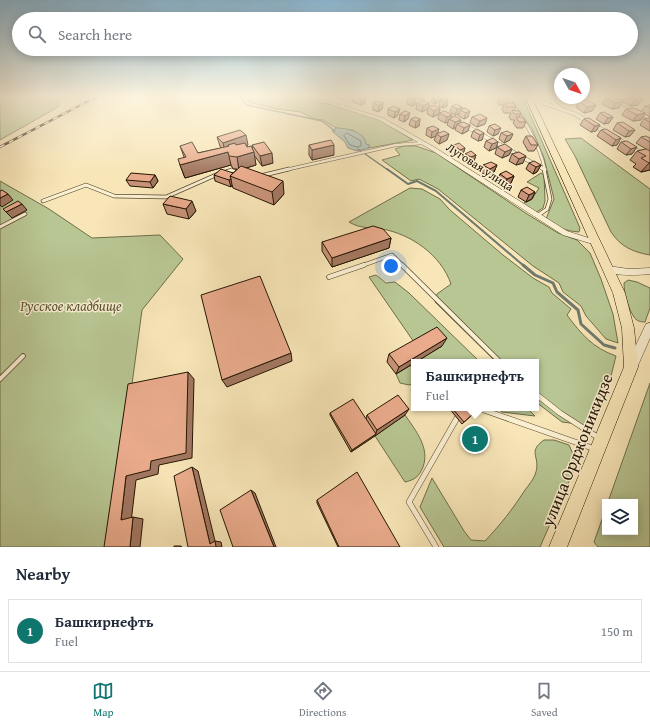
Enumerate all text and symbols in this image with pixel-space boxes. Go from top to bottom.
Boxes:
search box [12,12,638,56]
icon: search [26,23,48,45]
text: Search here [58,24,132,45]
north arrow [554,68,590,104]
street label: Луговая улица [443,138,518,195]
your location [381,256,401,276]
park label: Русское кладбище [19,296,122,316]
popup [411,359,539,411]
text: Башкирнефть [426,365,524,386]
street label: улица Орджоникидзе [534,370,619,531]
text: Fuel [426,386,449,405]
pin: 1 [462,424,488,454]
map controls [602,499,638,535]
button: layers [602,499,638,535]
text: Nearby [16,561,70,586]
text: Башкирнефть [55,611,154,632]
text: 1 [27,622,33,641]
text: 150 m [601,622,633,641]
text: Fuel [55,632,78,651]
tab: Map [92,680,114,720]
tab: Directions [299,680,346,720]
tab: Saved [531,680,558,720]

